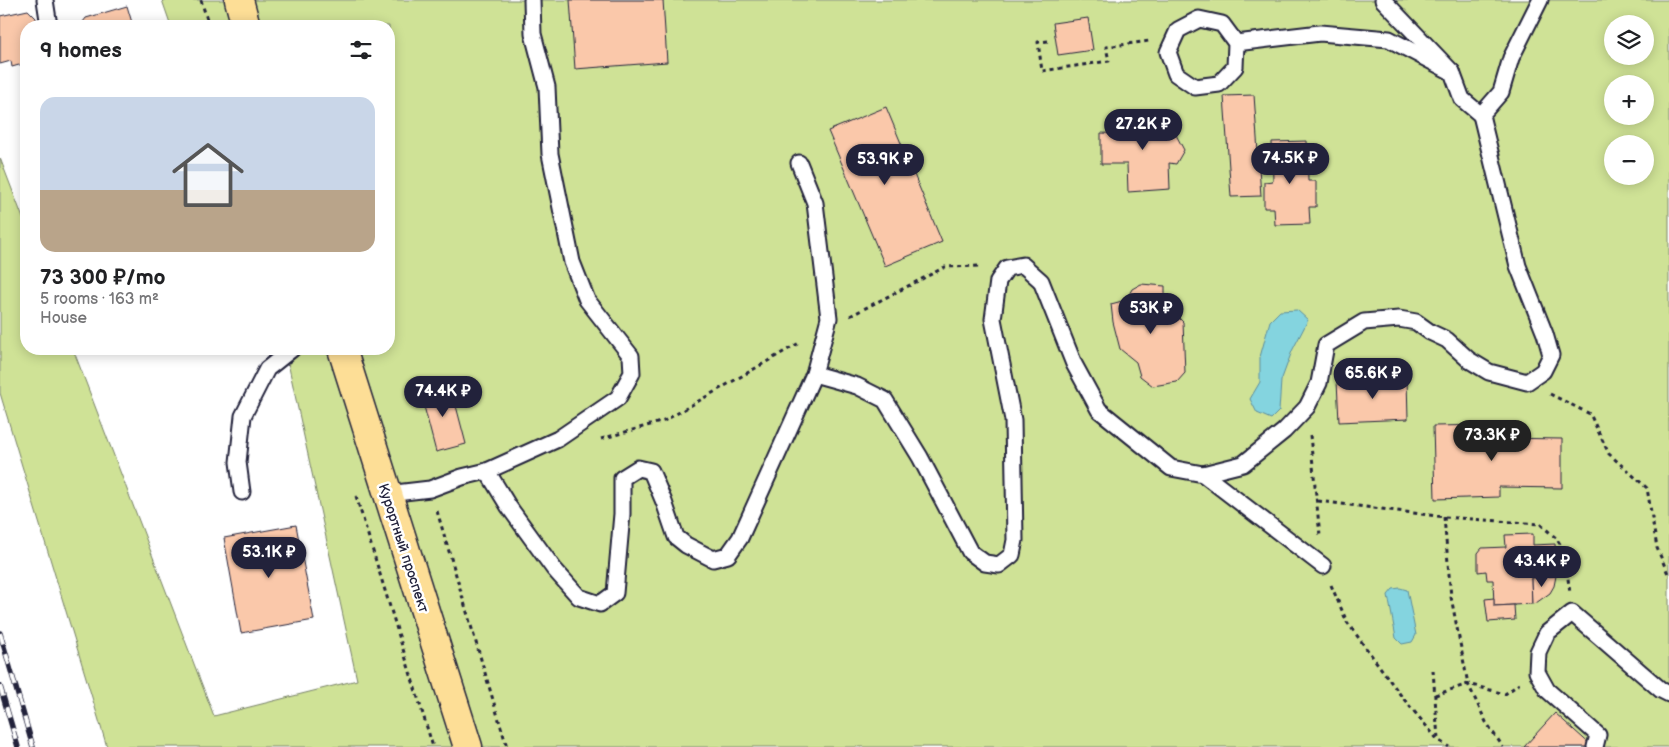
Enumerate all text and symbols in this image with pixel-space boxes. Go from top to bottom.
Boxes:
map controls [1604,15,1654,185]
button: layers [1604,15,1654,65]
icon: filters [347,36,375,64]
text: 9 homes [40,38,122,63]
button: + [1604,75,1654,125]
pin: 27.2K ₽ [1097,108,1189,151]
text: 27.2K ₽ [1115,115,1171,134]
icon: home [163,130,253,220]
button: − [1604,135,1654,185]
pin: 74.5K ₽ [1244,142,1336,185]
pin: 53.9K ₽ [839,144,931,186]
text: 74.5K ₽ [1262,149,1318,168]
text: 53.9K ₽ [857,150,913,169]
text: 73 300 ₽/mo [40,265,166,290]
text: 5 rooms · 163 m² [40,290,159,309]
pin: 53K ₽ [1116,292,1186,335]
text: 53K ₽ [1129,299,1173,318]
text: House [40,309,87,328]
pin: 65.6K ₽ [1327,358,1419,400]
text: 65.6K ₽ [1345,364,1401,383]
pin: 74.4K ₽ [397,376,489,418]
text: 74.4K ₽ [415,382,471,401]
pin: 73.3K ₽ [1446,420,1538,462]
text: 73.3K ₽ [1464,426,1520,445]
street label: Курортный проспект [375,482,433,615]
pin: 53.1K ₽ [223,536,315,579]
text: 53.1K ₽ [242,543,296,562]
pin: 43.4K ₽ [1496,546,1588,588]
text: 43.4K ₽ [1514,552,1570,571]

